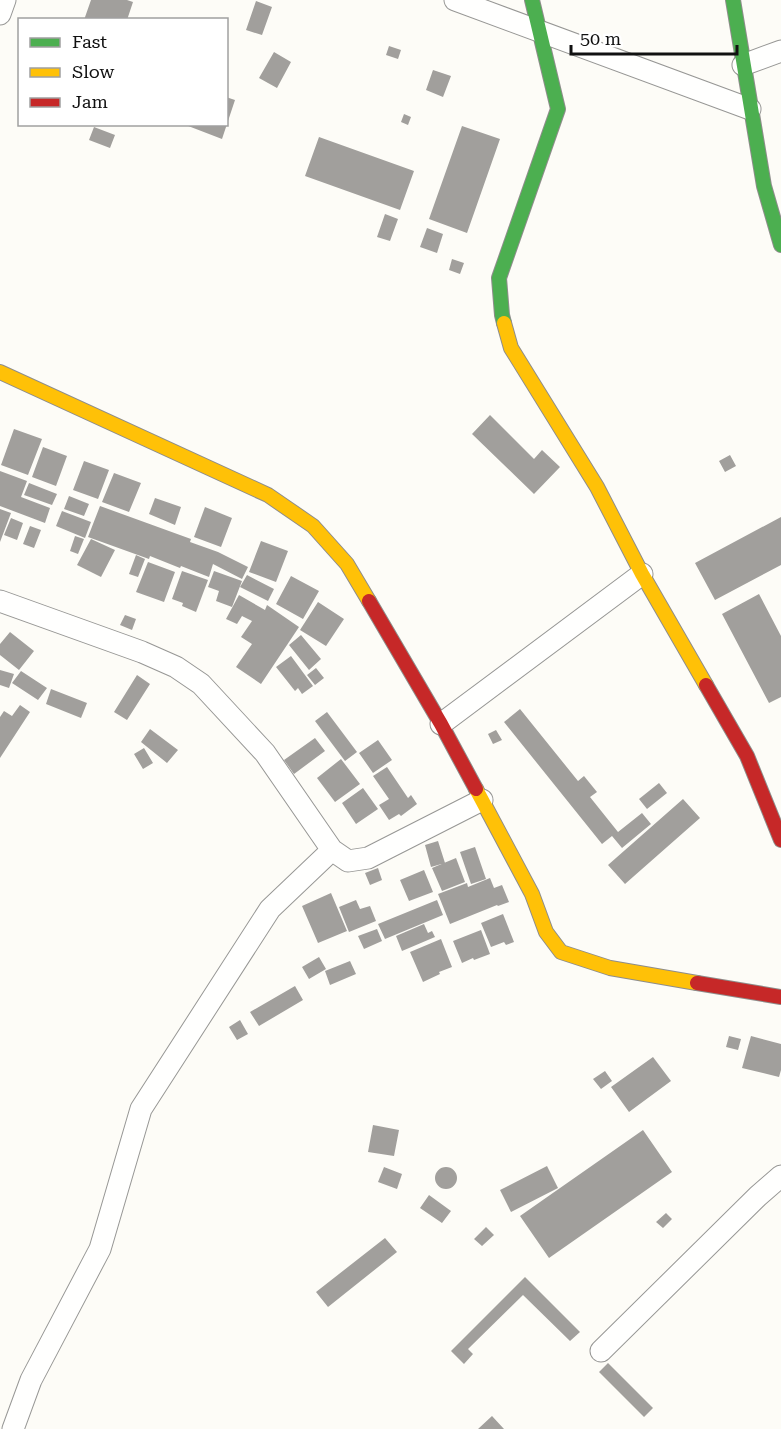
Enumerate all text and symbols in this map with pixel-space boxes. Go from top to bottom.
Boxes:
legend [18,18,228,126]
scale bar [571,18,738,56]
text: 50 m [580,28,621,49]
text: Fast [72,31,107,52]
text: Slow [72,61,114,82]
text: Jam [72,91,108,112]

